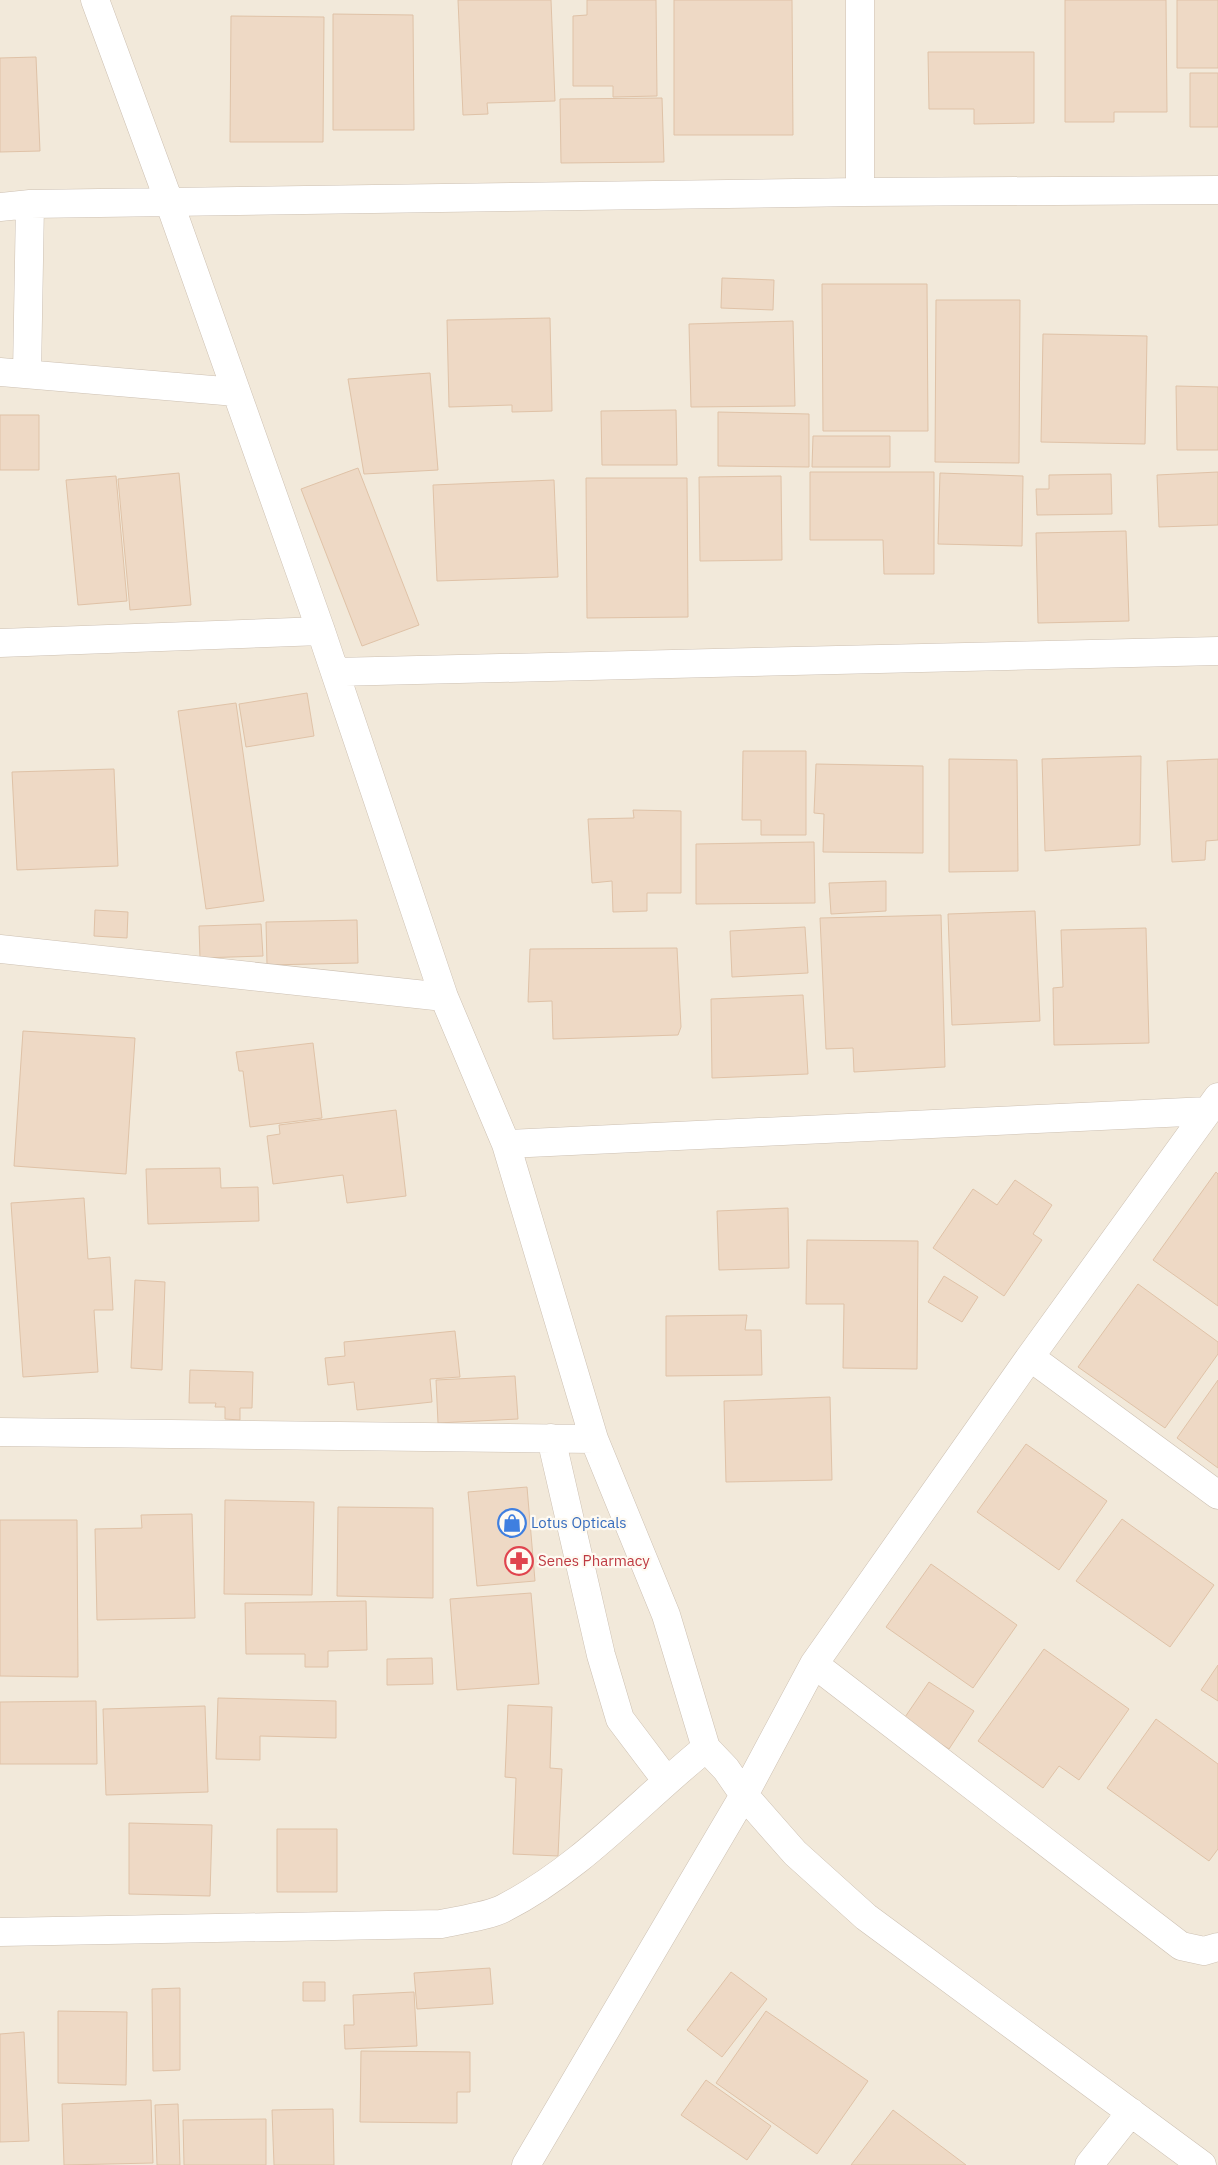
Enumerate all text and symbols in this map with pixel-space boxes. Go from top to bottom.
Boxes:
shop icon: Lotus Opticals [497,1508,527,1538]
place label: Lotus Opticals [531,1513,627,1532]
pharmacy icon: Senes Pharmacy [504,1546,534,1576]
place label: Senes Pharmacy [538,1551,650,1570]

